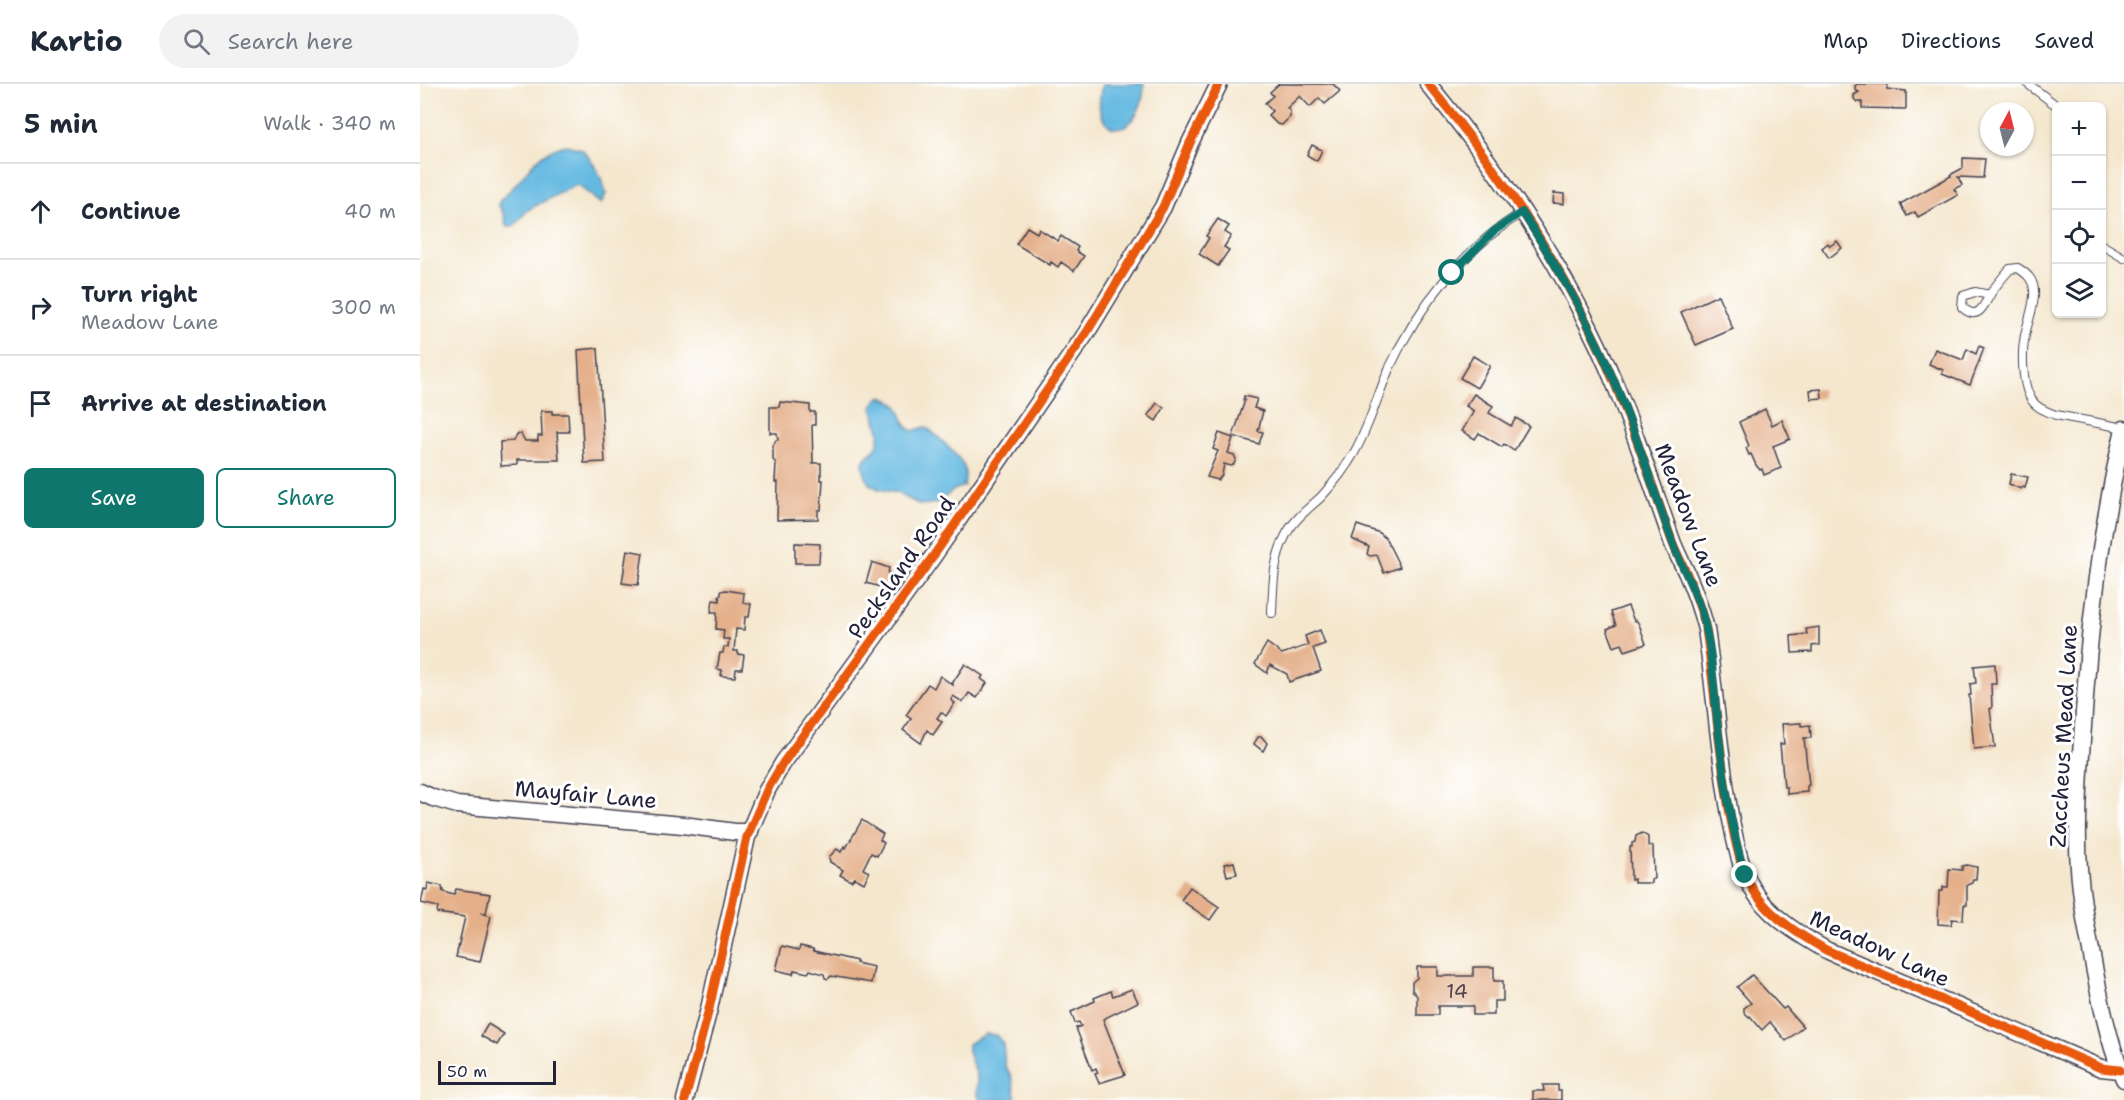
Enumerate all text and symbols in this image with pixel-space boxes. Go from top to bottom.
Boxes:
search box [159,14,579,68]
text: Kartio [30,22,123,60]
icon: search [180,25,213,58]
text: Search here [228,27,353,56]
text: Map [1823,27,1868,55]
text: Directions [1901,27,2001,55]
text: Saved [2034,27,2094,55]
north arrow [1980,102,2034,156]
map controls [2052,102,2106,318]
button: + [2052,102,2106,156]
text: 5 min [24,106,98,141]
text: Walk · 340 m [263,110,396,136]
button: − [2052,156,2106,210]
icon: ahead [24,195,57,228]
text: Continue [81,197,181,226]
text: 40 m [344,198,396,224]
button: locate [2052,210,2106,264]
route start [1438,259,1464,285]
button: layers [2052,264,2106,318]
text: Turn right [81,280,198,309]
icon: right [24,291,57,324]
text: 300 m [330,294,396,320]
text: Meadow Lane [81,309,219,335]
icon: arrive [24,387,57,420]
text: Arrive at destination [81,389,327,418]
street label: Meadow Lane [1648,439,1729,591]
button: Save [24,468,204,528]
button: Share [216,468,396,528]
street label: Pecksland Road [841,490,962,644]
street label: Zaccheus Mead Lane [2043,624,2084,848]
street label: Mayfair Lane [514,774,658,815]
route end [1731,861,1757,887]
street label: Meadow Lane [1805,903,1955,994]
house number: 14 [1446,978,1468,1004]
scale bar [438,1058,556,1086]
text: 50 m [447,1061,487,1082]

